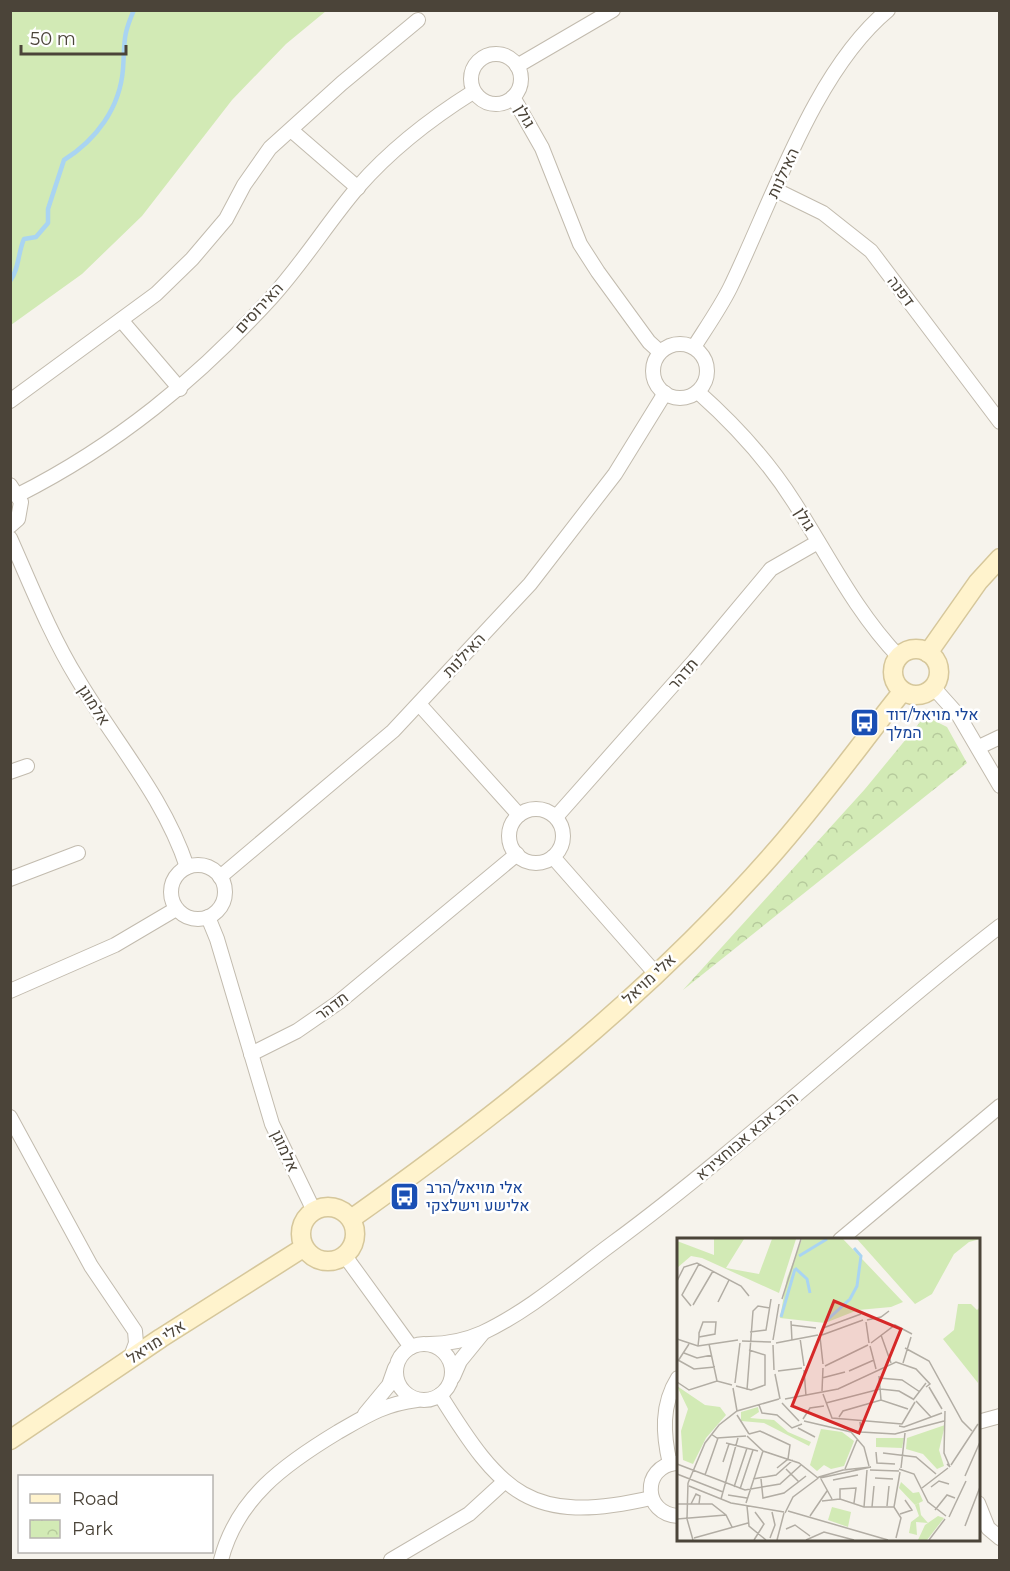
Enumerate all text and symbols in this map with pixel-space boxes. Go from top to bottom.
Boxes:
scale bar [21,18,126,56]
text: 50 m [30,28,76,50]
street label: גולן [511,101,539,131]
street label: האילנות [763,145,803,201]
street label: דפנה [883,272,919,310]
street label: האירוסים [231,279,287,337]
street label: גולן [791,504,819,534]
street label: האילנות [439,629,489,681]
street label: תדהר [664,654,702,694]
street label: אלמוגן [74,681,114,729]
place label: אלי מויאל/דוד המלך [886,705,978,742]
bus stop icon: אלי מויאל/דוד המלך [849,707,881,739]
street label: אלי מויאל [619,950,679,1008]
street label: תדהר [312,988,352,1024]
street label: הרב אבא אבוחצירא [692,1088,802,1184]
street label: אלמוגן [267,1127,303,1175]
place label: אלי מויאל/הרב אלישע וישלצקי [426,1178,529,1215]
bus stop icon: אלי מויאל/הרב אלישע וישלצקי [389,1180,421,1212]
inset map [677,1238,980,1541]
street label: אלי מויאל [123,1316,189,1368]
legend [18,1475,213,1553]
text: Road [72,1488,119,1510]
text: Park [72,1518,113,1540]

